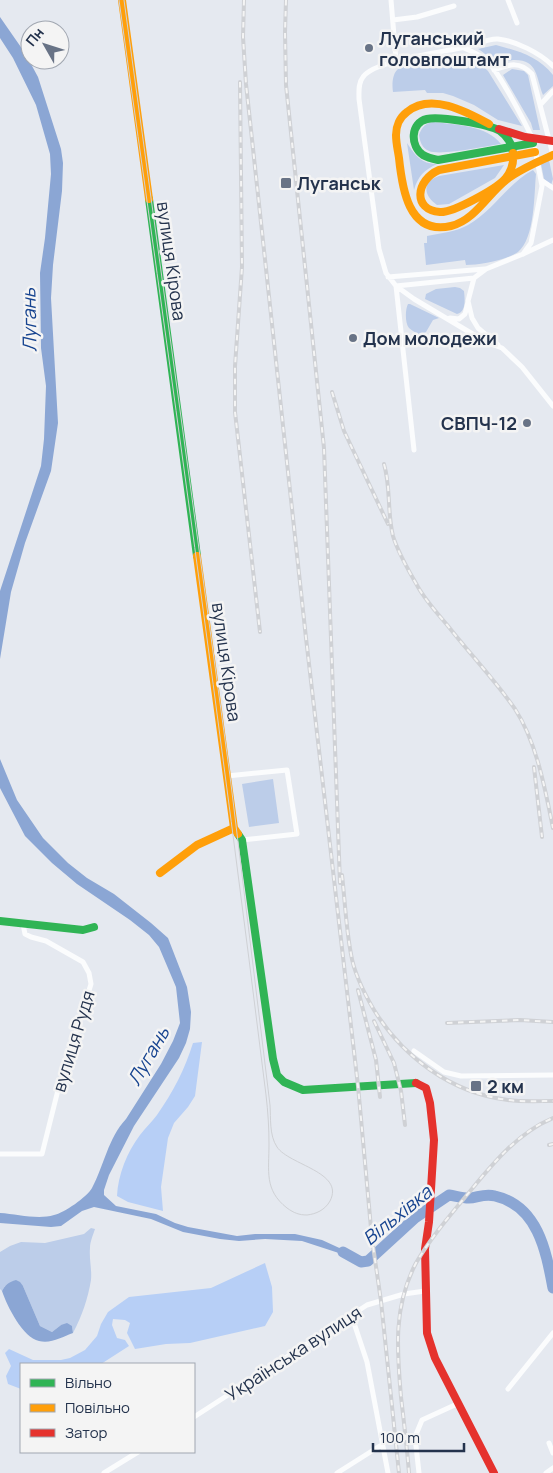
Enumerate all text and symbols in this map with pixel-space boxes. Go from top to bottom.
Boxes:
north arrow [20,20,70,70]
text: Пн [21,23,48,50]
place label: Луганський головпоштамт [379,26,510,71]
marker: Луганський головпоштамт [363,42,375,54]
place label: Луганськ [297,171,382,195]
marker: Луганськ [279,176,293,190]
street label: вулиця Кірова [152,200,192,322]
water label: Лугань [15,287,43,352]
place label: Дом молодежи [363,326,497,350]
marker: Дом молодежи [347,332,359,344]
place label: СВПЧ-12 [441,411,517,435]
marker: СВПЧ-12 [521,417,533,429]
street label: вулиця Кірова [207,601,247,723]
street label: вулиця Рудя [46,987,100,1095]
water label: Лугань [121,1021,176,1090]
place label: 2 км [487,1074,524,1098]
marker: 2 км [469,1079,483,1093]
water label: Вільхівка [357,1178,438,1251]
street label: Українська вулиця [220,1300,366,1406]
legend [20,1363,195,1453]
text: Вільно [65,1372,112,1393]
text: Повільно [65,1397,130,1418]
scale bar [373,1420,464,1452]
text: Затор [65,1422,108,1443]
text: 100 m [380,1427,420,1448]

